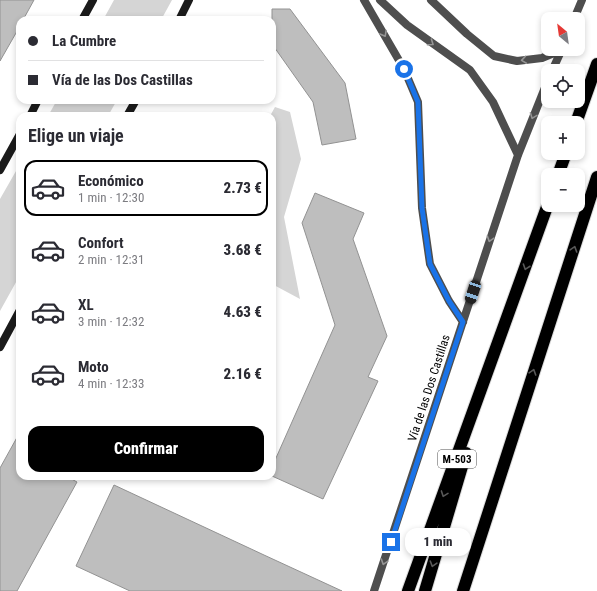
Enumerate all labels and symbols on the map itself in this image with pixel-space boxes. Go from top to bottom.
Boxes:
north arrow [541,12,585,56]
one-way arrow [380,29,387,37]
one-way arrow [427,38,434,45]
one-way arrow [521,55,527,64]
route start [395,60,413,78]
one-way arrow [529,113,537,120]
one-way arrow [487,235,495,242]
one-way arrow [569,245,577,252]
one-way arrow [522,264,531,271]
car [464,279,482,305]
street label: Vía de las Dos Castillas [405,333,453,443]
one-way arrow [529,369,537,376]
road number: M-503 [438,450,476,468]
one-way arrow [440,490,448,497]
callout: 1 min [405,528,471,556]
route end [382,533,400,551]
one-way arrow [380,558,389,565]
one-way arrow [429,561,438,568]

